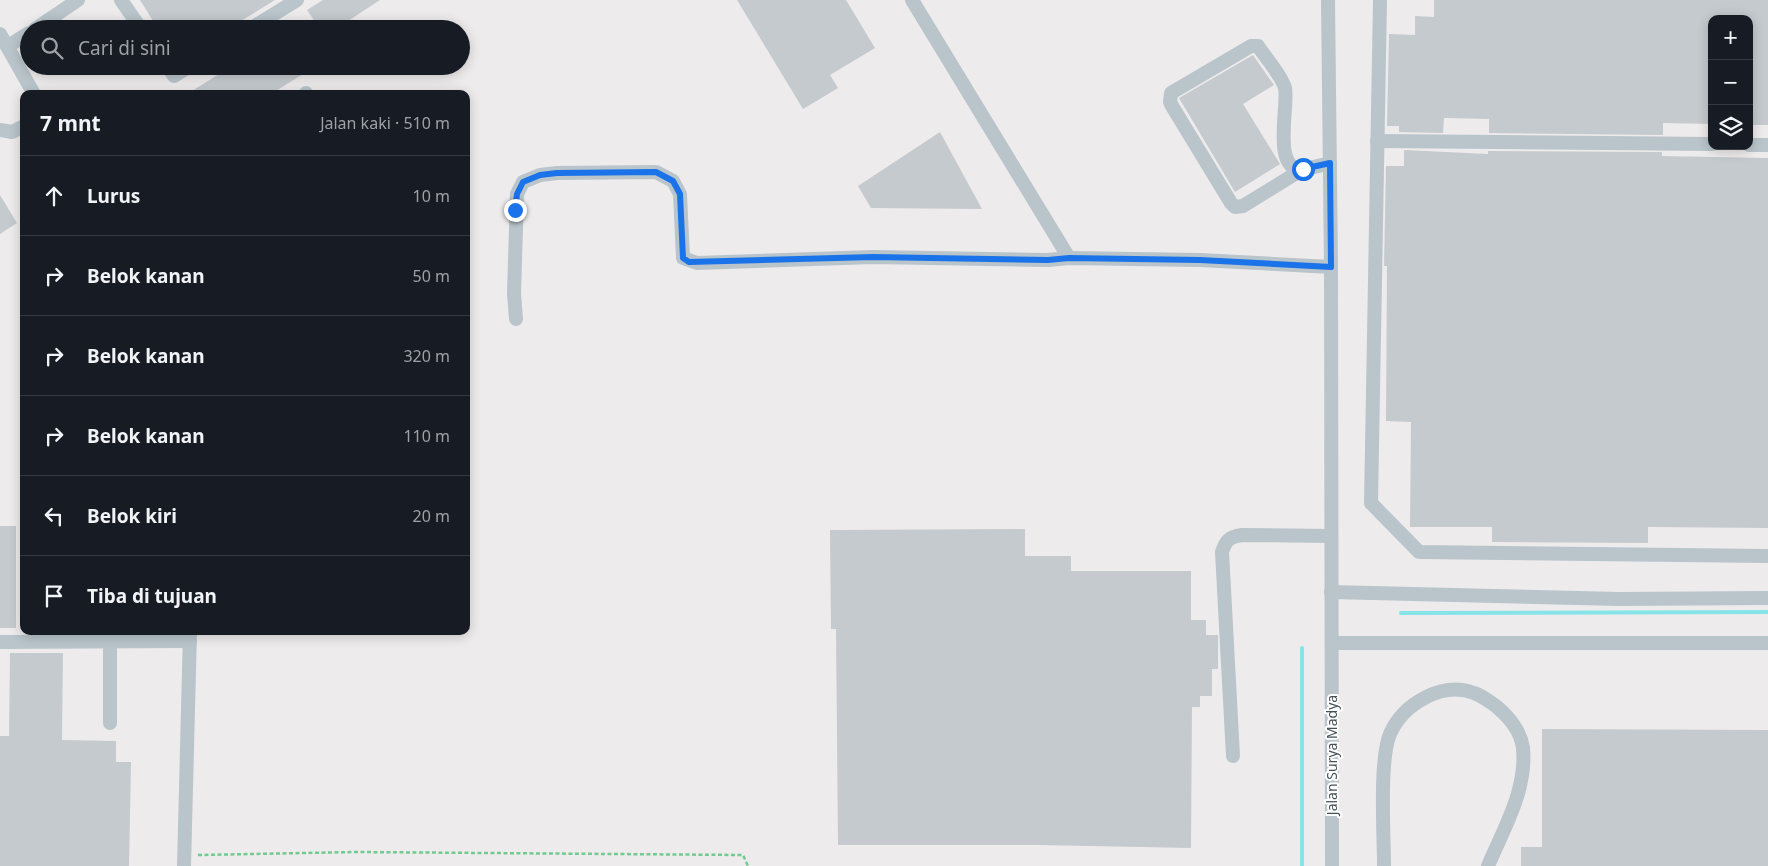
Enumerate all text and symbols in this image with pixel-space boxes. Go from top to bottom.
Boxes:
map controls [1708,15,1753,150]
button: + [1708,15,1753,60]
search box [20,20,470,75]
icon: search [38,34,66,62]
text: Cari di sini [78,35,171,61]
button: − [1708,60,1753,105]
button: layers [1708,105,1753,150]
text: 7 mnt [40,109,101,137]
text: Jalan kaki · 510 m [320,112,450,134]
route start [1292,158,1315,181]
icon: ahead [40,182,68,210]
text: Lurus [87,183,140,209]
text: 10 m [413,185,450,207]
route end [504,199,527,222]
icon: right [40,262,68,290]
text: Belok kanan [87,263,204,289]
text: 50 m [413,265,450,287]
icon: right [40,342,68,370]
text: Belok kanan [87,343,204,369]
text: 320 m [403,345,450,367]
icon: right [40,422,68,450]
text: Belok kanan [87,423,204,449]
text: 110 m [403,425,450,447]
icon: left [40,502,68,530]
text: Belok kiri [87,503,177,529]
text: 20 m [413,505,450,527]
icon: arrive [40,582,68,610]
text: Tiba di tujuan [87,583,217,609]
street label: Jalan Surya Madya [1322,695,1341,817]

